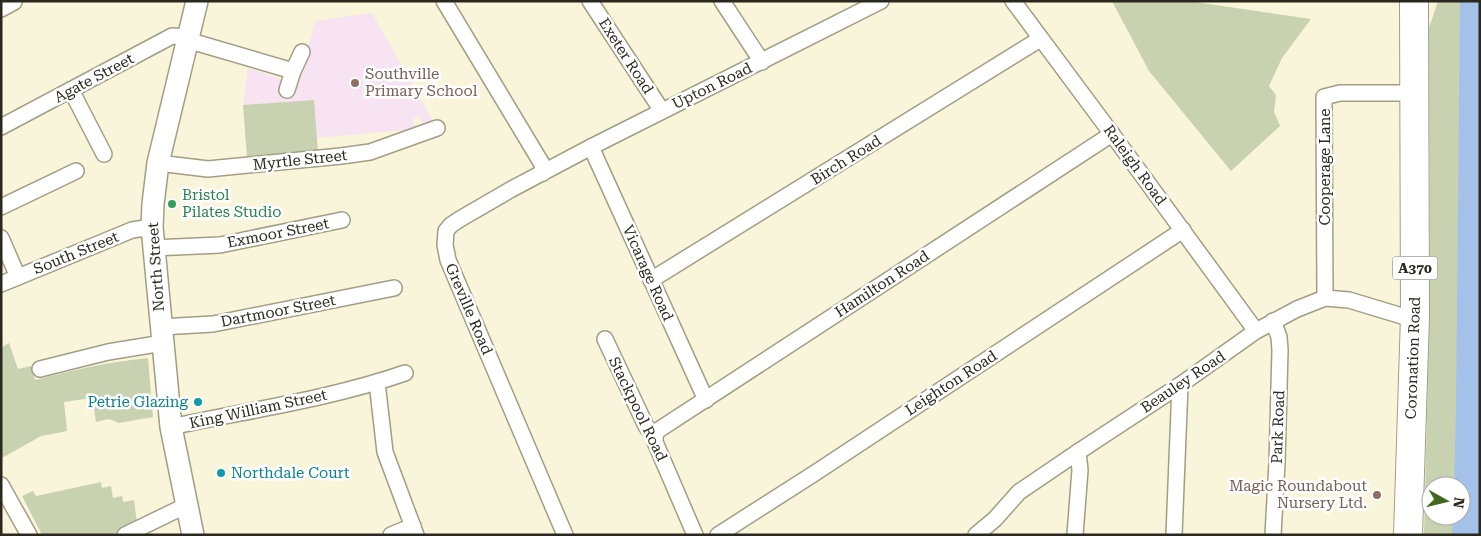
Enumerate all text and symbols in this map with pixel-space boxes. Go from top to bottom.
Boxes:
street label: Exeter Road [595,15,657,98]
street label: Agate Street [51,49,137,106]
street label: Upton Road [669,59,755,113]
place label: Southville Primary School [365,65,478,100]
marker: Southville Primary School [349,77,361,89]
street label: Cooperage Lane [1316,108,1334,226]
street label: Raleigh Road [1100,121,1170,209]
street label: Birch Road [807,131,885,189]
street label: Myrtle Street [252,146,348,174]
place label: Bristol Pilates Studio [182,186,282,221]
marker: Bristol Pilates Studio [166,198,178,210]
street label: Exmoor Street [226,214,331,252]
street label: North Street [144,221,168,312]
street label: Vicarage Road [619,222,677,324]
street label: South Street [31,228,122,278]
street label: Hamilton Road [832,247,933,321]
road number: A370 [1392,256,1438,280]
street label: Greville Road [442,261,496,358]
street label: Dartmoor Street [219,291,337,331]
street label: Coronation Road [1402,296,1424,420]
street label: Leighton Road [902,346,1000,419]
street label: Beauley Road [1137,347,1229,417]
street label: Stackpool Road [605,354,671,464]
street label: King William Street [187,386,329,432]
street label: Park Road [1268,389,1288,464]
place label: Petrie Glazing [87,393,188,411]
marker: Petrie Glazing [192,396,204,408]
place label: Northdale Court [231,464,350,482]
marker: Northdale Court [215,467,227,479]
north arrow [1421,476,1471,526]
place label: Magic Roundabout Nursery Ltd. [1229,477,1367,512]
marker: Magic Roundabout Nursery Ltd. [1371,489,1383,501]
text: N [1450,496,1468,509]

